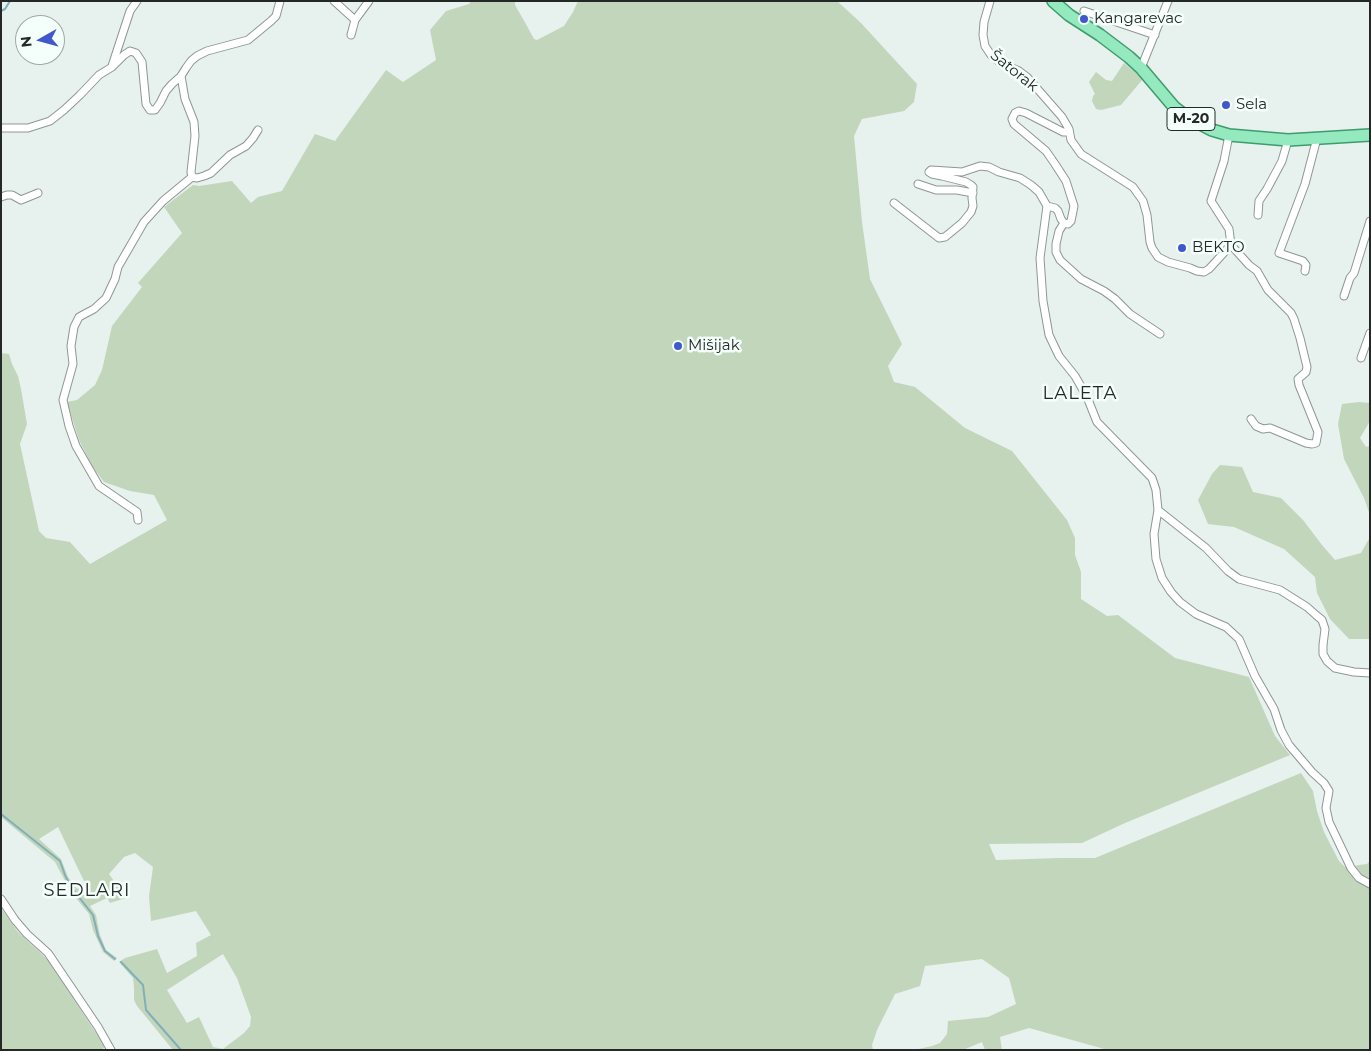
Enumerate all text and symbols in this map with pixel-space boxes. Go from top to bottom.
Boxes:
place label: Kangarevac [1094,10,1182,28]
marker: Kangarevac [1078,13,1090,25]
north arrow [15,15,65,65]
text: N [16,35,36,48]
street label: Šatorak [986,46,1042,96]
place label: Sela [1236,96,1267,114]
marker: Sela [1220,99,1232,111]
road number: M-20 [1167,108,1215,130]
place label: BEKTO [1192,239,1245,257]
marker: BEKTO [1176,242,1188,254]
place label: Mišijak [688,337,740,355]
marker: Mišijak [672,340,684,352]
district label: LALETA [1042,383,1118,405]
district label: SEDLARI [43,880,131,902]

